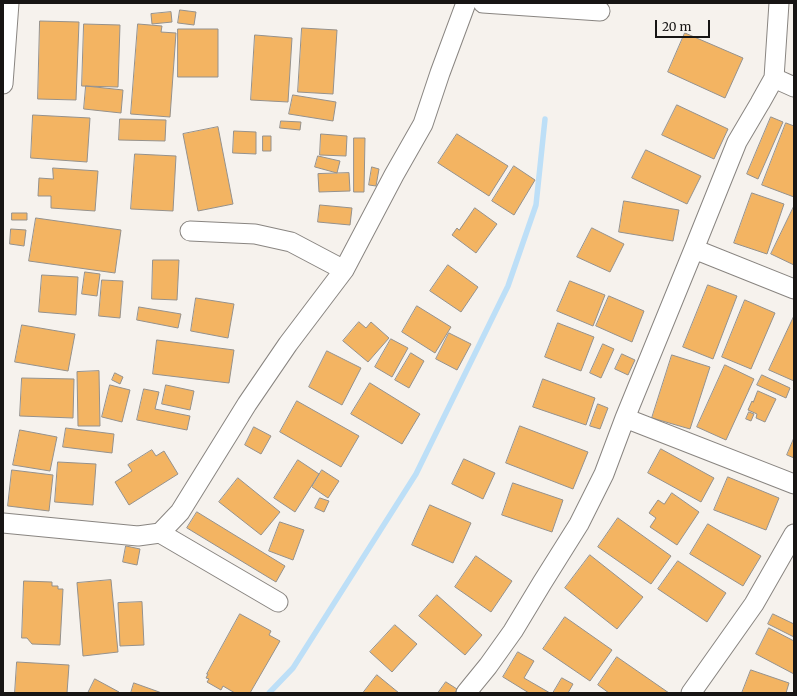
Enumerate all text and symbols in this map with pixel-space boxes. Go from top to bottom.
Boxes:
scale bar [657,12,712,38]
text: 20 m [662,19,691,34]

